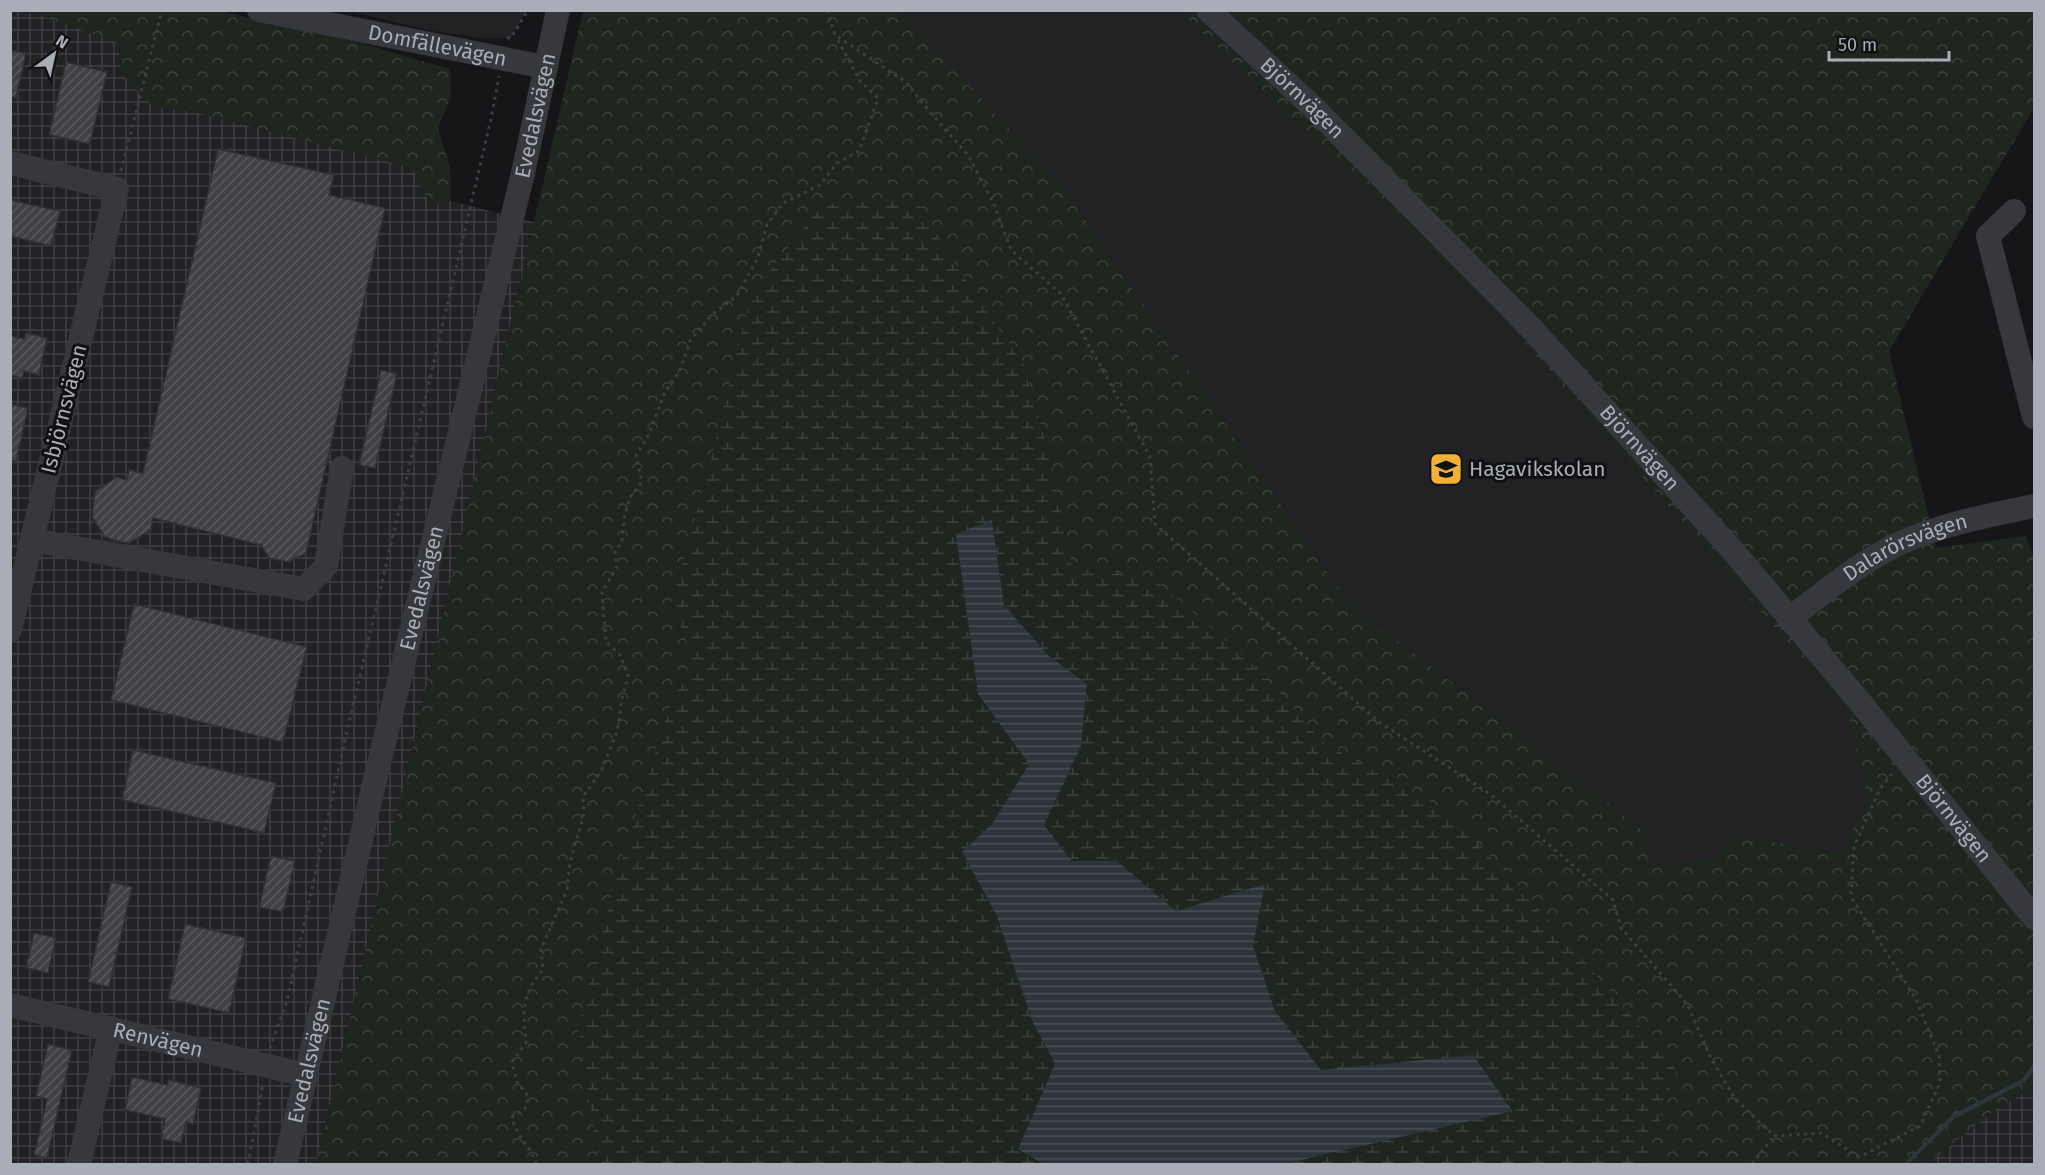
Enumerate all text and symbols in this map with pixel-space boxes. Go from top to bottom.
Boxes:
street label: Domfällevägen [366,19,509,72]
north arrow [24,24,84,84]
scale bar [1829,24,1949,62]
text: N [52,31,72,53]
text: 50 m [1838,34,1877,56]
street label: Evedalsvägen [509,50,561,181]
street label: Björnvägen [1255,52,1350,144]
street label: Isbjörnsvägen [35,342,93,476]
street label: Björnvägen [1594,399,1685,496]
school or university icon: Hagavikskolan [1428,451,1464,487]
place label: Hagavikskolan [1469,456,1605,482]
street label: Dalarörsvägen [1838,508,1970,587]
street label: Evedalsvägen [394,523,450,653]
street label: Björnvägen [1910,769,1997,868]
street label: Evedalsvägen [282,996,336,1126]
street label: Renvägen [110,1017,205,1063]

